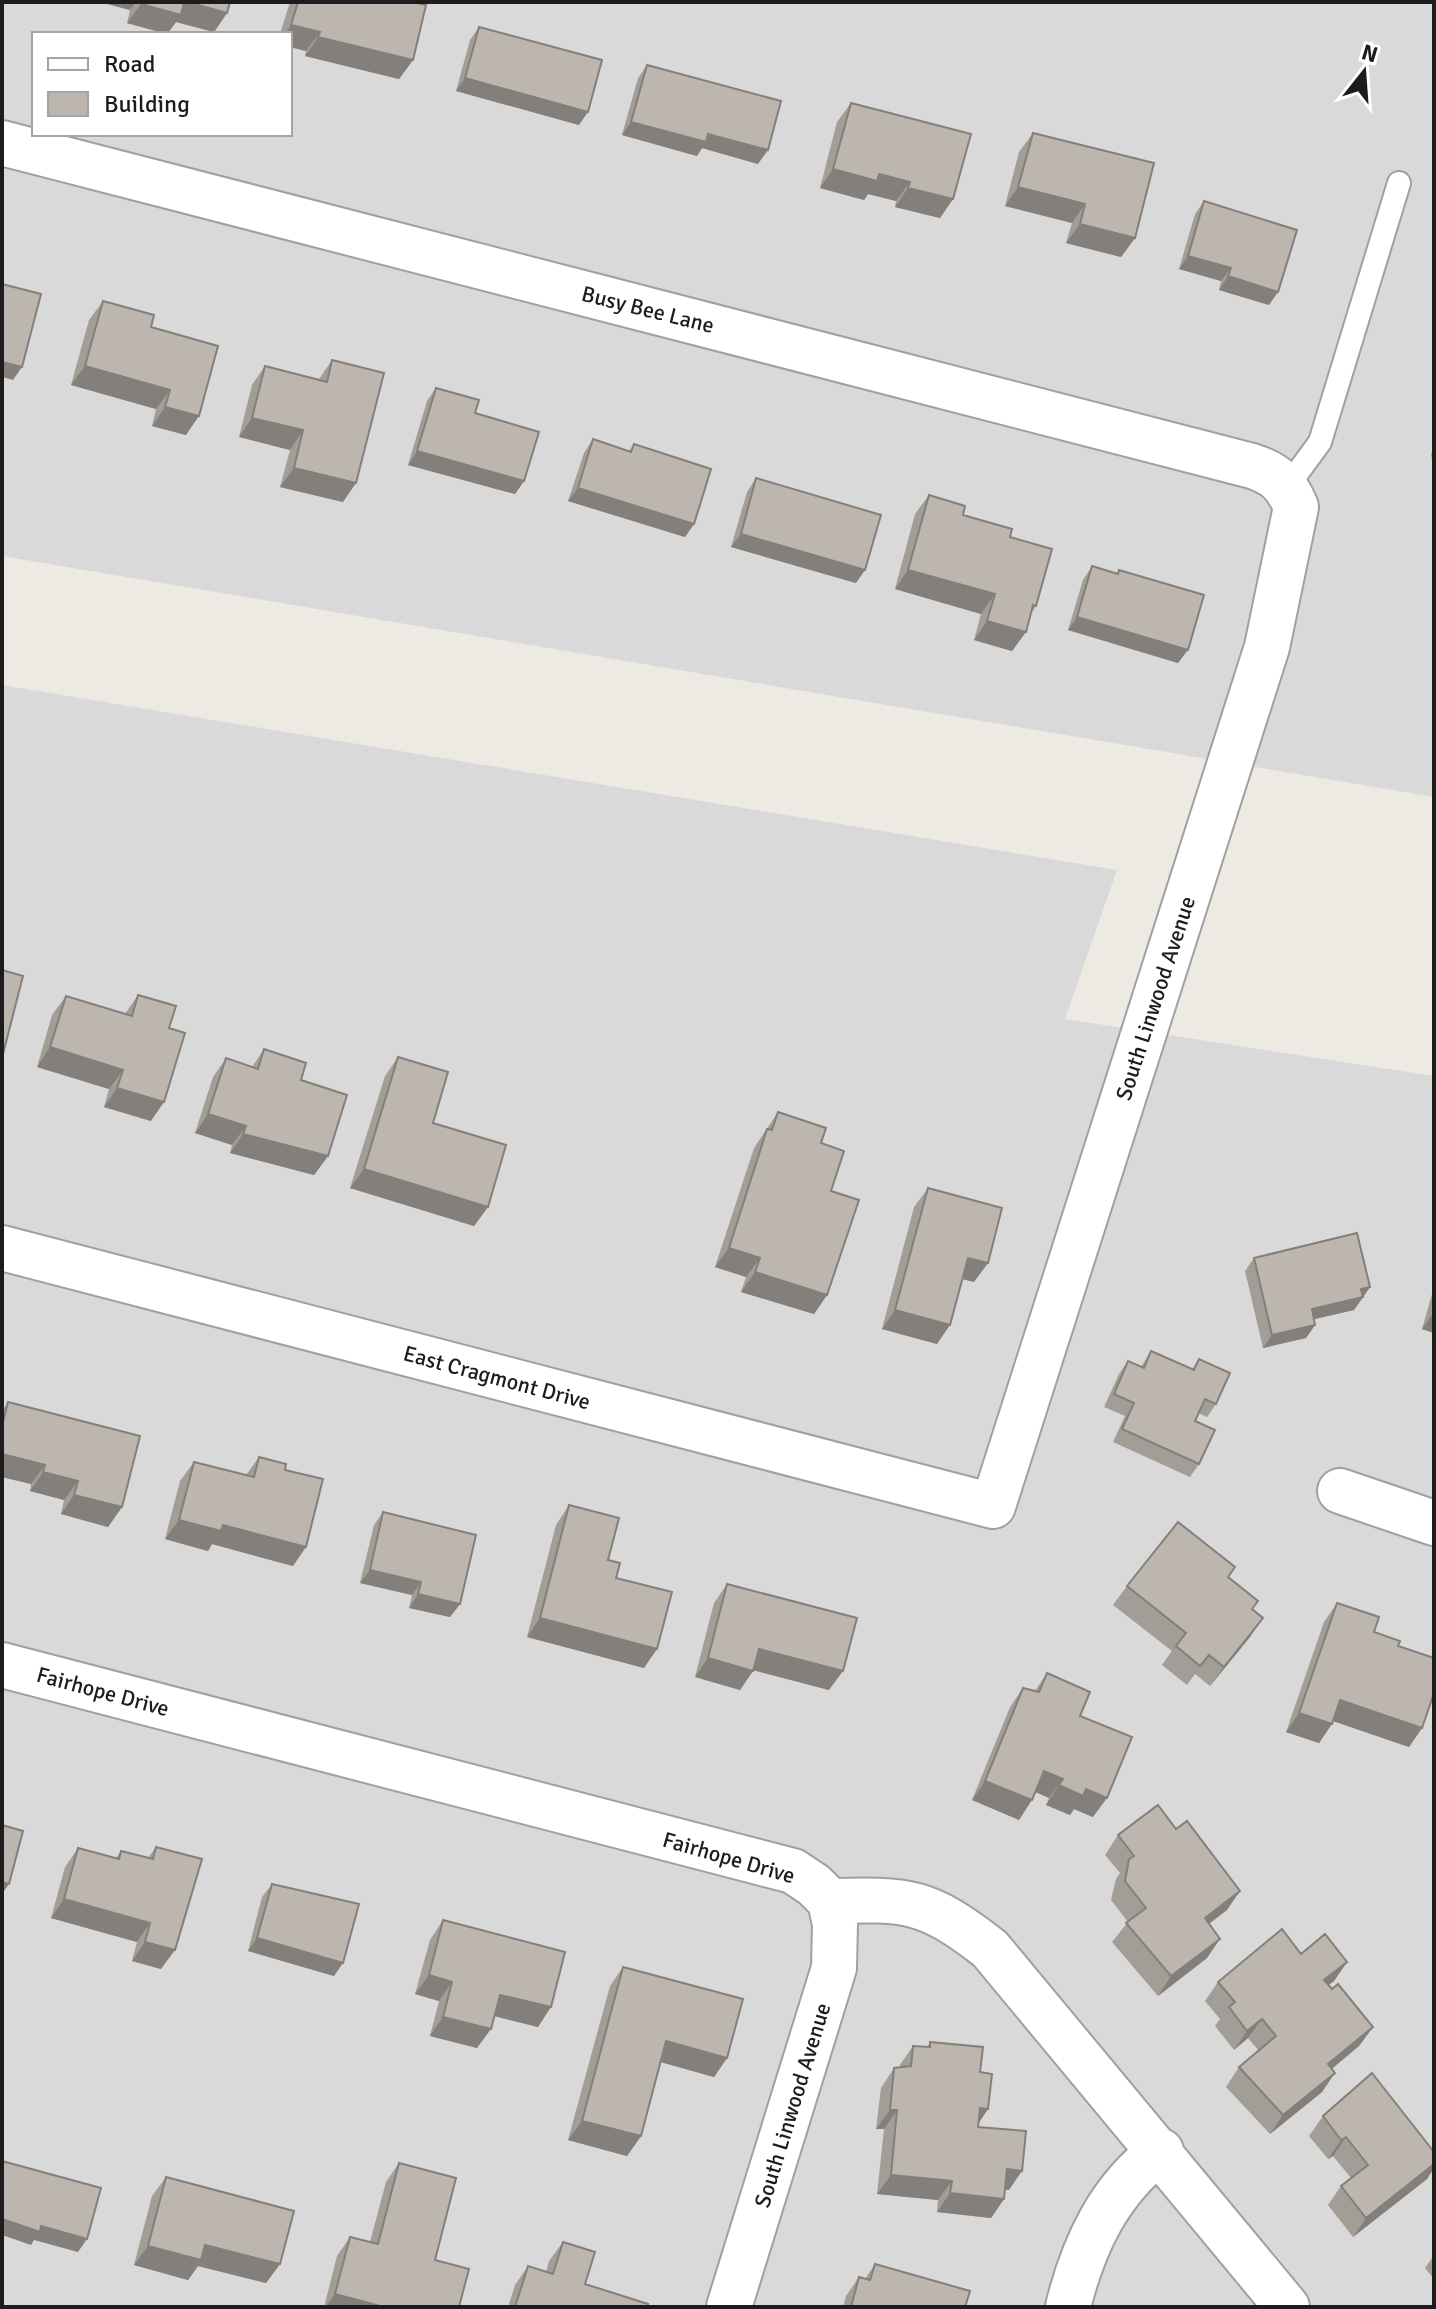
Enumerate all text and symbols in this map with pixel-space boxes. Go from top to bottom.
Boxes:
legend [32,32,292,136]
north arrow [1324,32,1404,112]
text: N [1358,38,1381,69]
text: Road [104,49,155,79]
text: Building [104,89,190,119]
street label: Busy Bee Lane [579,280,717,339]
street label: South Linwood Avenue [1110,893,1201,1103]
street label: East Cragmont Drive [401,1340,593,1415]
street label: Fairhope Drive [34,1661,172,1722]
street label: Fairhope Drive [660,1826,798,1889]
street label: South Linwood Avenue [748,1999,836,2211]

